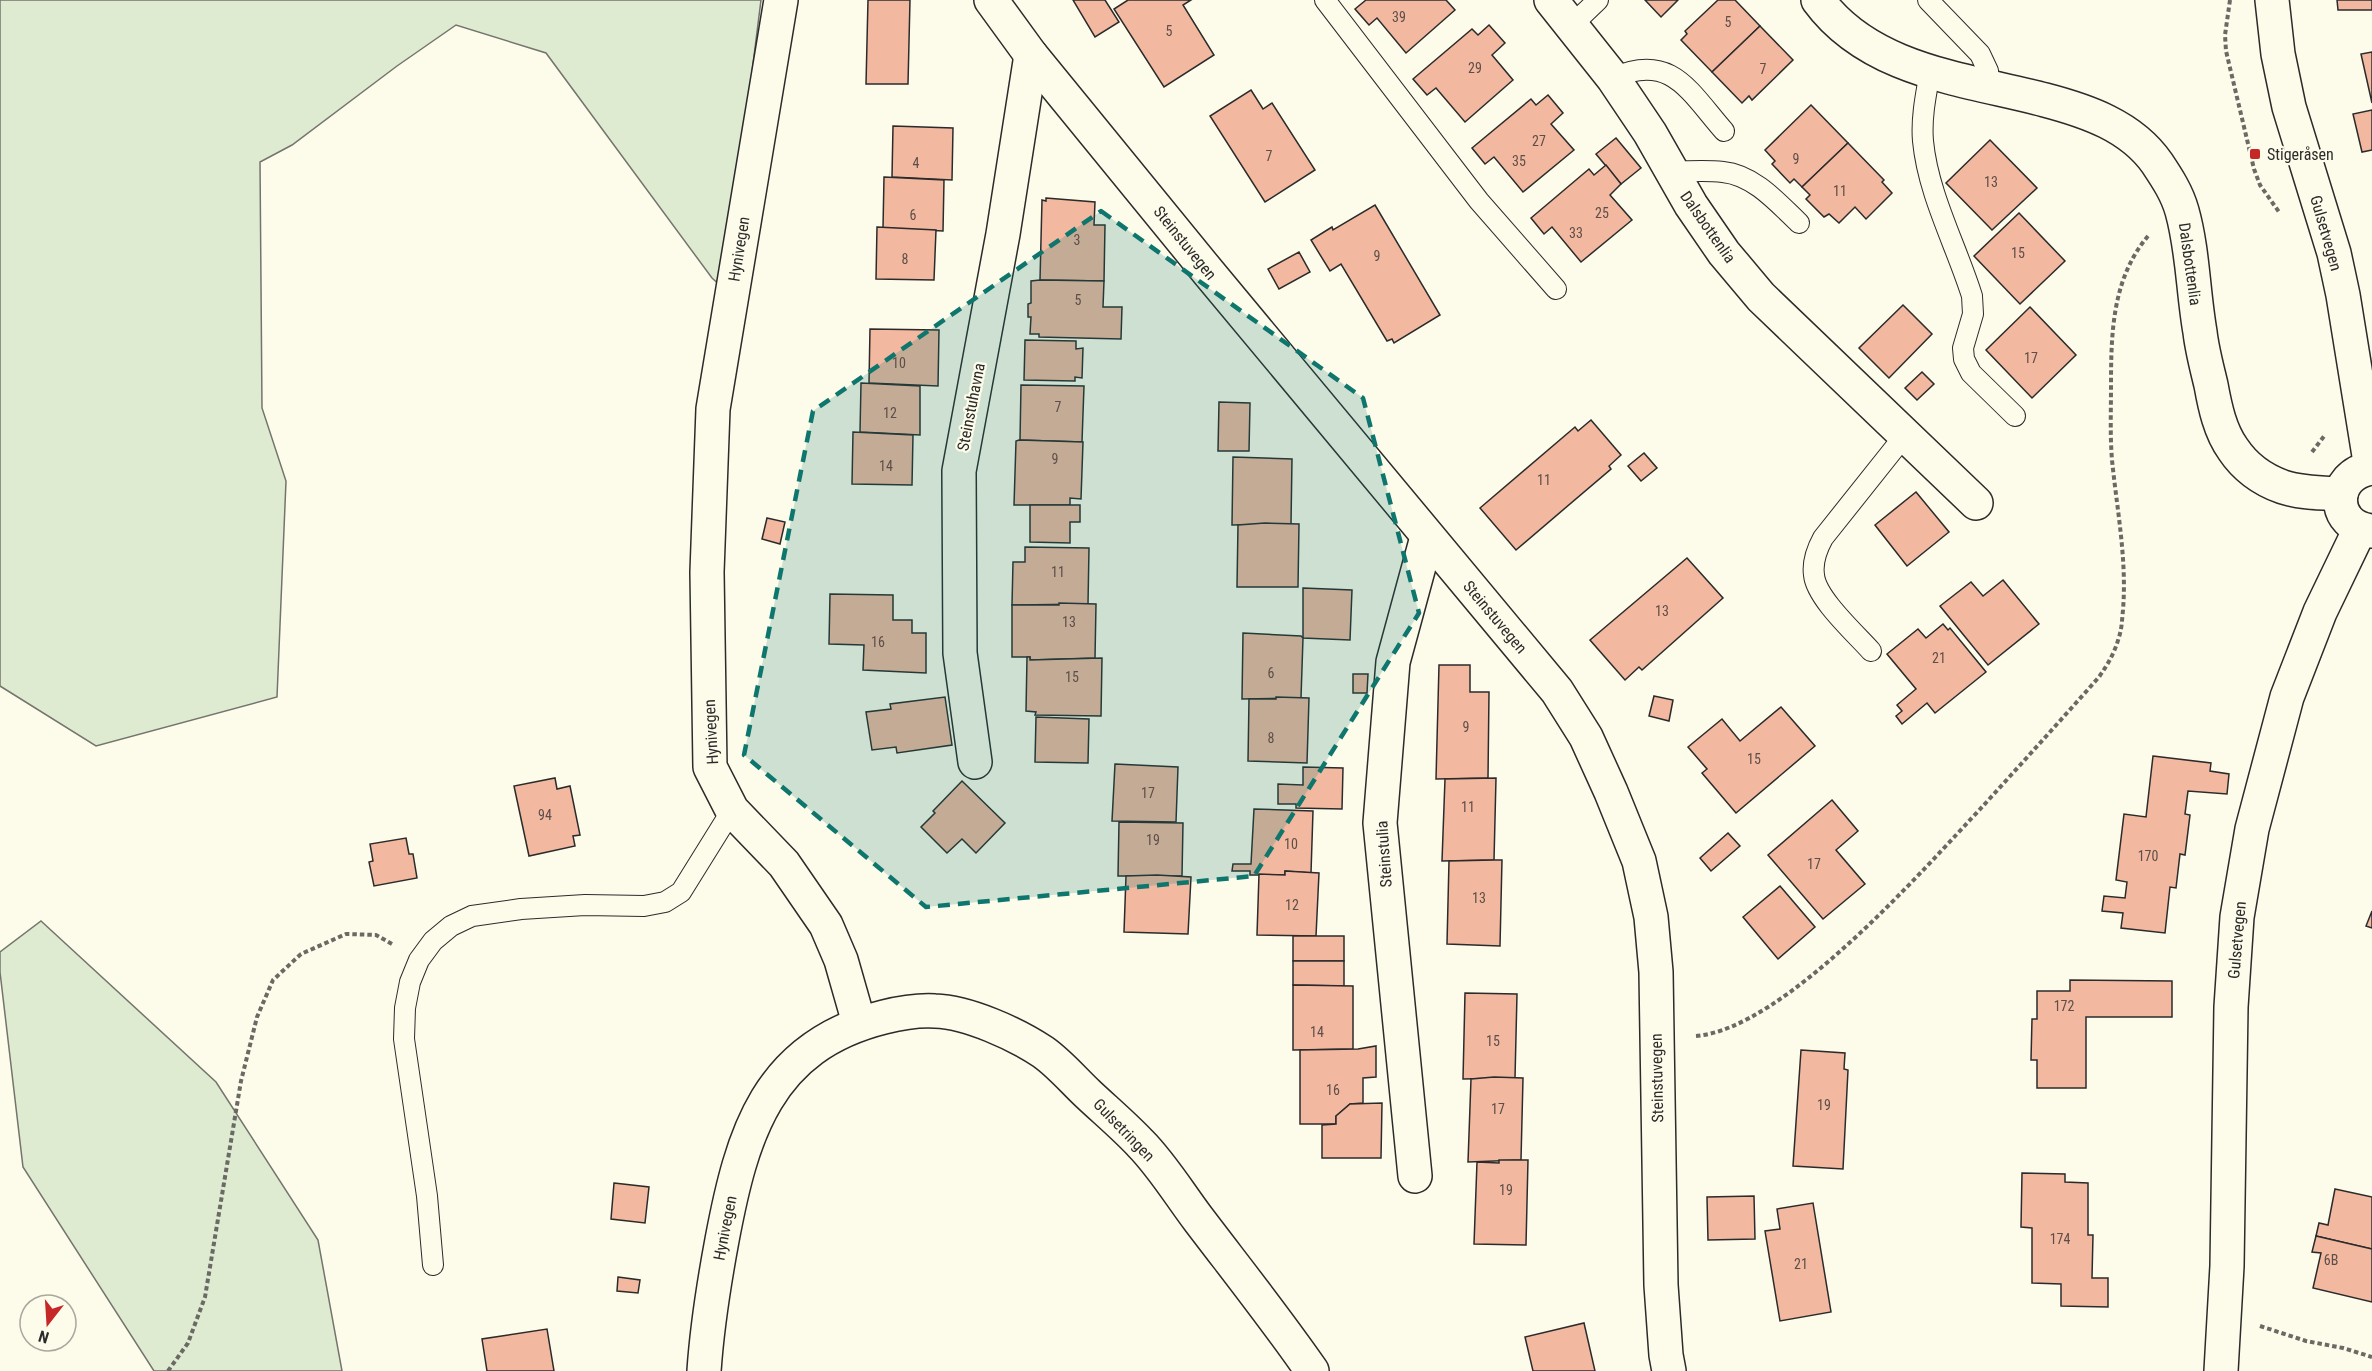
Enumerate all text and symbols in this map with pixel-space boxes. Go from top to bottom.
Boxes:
house number: 39 [1392,9,1406,25]
house number: 5 [1725,14,1732,30]
house number: 5 [1166,23,1173,39]
house number: 29 [1468,60,1482,76]
house number: 7 [1760,61,1767,77]
house number: 27 [1532,133,1546,149]
place label: Stigeråsen [2267,145,2334,164]
marker: Stigeråsen [2248,147,2262,161]
house number: 7 [1266,148,1273,164]
house number: 9 [1793,151,1799,167]
house number: 35 [1512,153,1526,169]
house number: 4 [913,155,920,171]
house number: 13 [1984,174,1998,190]
house number: 11 [1833,183,1847,199]
street label: Dalsbottenlia [1676,187,1740,267]
street label: Gulsetvegen [2306,193,2346,273]
street label: Steinstuvegen [1150,202,1220,284]
house number: 25 [1595,205,1609,221]
house number: 6 [910,207,917,223]
street label: Hynivegen [725,215,753,283]
street label: Dalsbottenlia [2175,221,2205,307]
house number: 33 [1569,225,1583,241]
house number: 3 [1074,232,1080,248]
house number: 15 [2011,245,2025,261]
house number: 9 [1374,248,1380,264]
house number: 8 [902,251,909,267]
house number: 5 [1075,292,1082,308]
house number: 17 [2024,350,2038,366]
house number: 10 [892,355,906,371]
street label: Steinstuhavna [953,361,989,453]
house number: 7 [1055,399,1062,415]
house number: 12 [883,405,897,421]
house number: 9 [1052,451,1058,467]
house number: 14 [879,458,893,474]
house number: 11 [1537,472,1551,488]
house number: 11 [1051,564,1065,580]
street label: Steinstuvegen [1459,577,1531,657]
house number: 13 [1655,603,1669,619]
house number: 13 [1062,614,1076,630]
house number: 16 [871,634,885,650]
house number: 21 [1932,650,1946,666]
house number: 6 [1268,665,1275,681]
house number: 15 [1065,669,1079,685]
street label: Hynivegen [700,699,722,765]
house number: 9 [1463,719,1469,735]
house number: 8 [1268,730,1275,746]
house number: 15 [1747,751,1761,767]
house number: 17 [1141,785,1155,801]
house number: 11 [1461,799,1475,815]
house number: 94 [538,807,552,823]
street label: Steinstulia [1372,820,1396,888]
house number: 19 [1146,832,1160,848]
house number: 10 [1284,836,1298,852]
house number: 170 [2138,848,2158,864]
house number: 17 [1807,856,1821,872]
house number: 13 [1472,890,1486,906]
house number: 12 [1285,897,1299,913]
street label: Gulsetvegen [2224,900,2250,980]
house number: 172 [2054,998,2074,1014]
house number: 14 [1310,1024,1324,1040]
house number: 15 [1486,1033,1500,1049]
street label: Steinstuvegen [1647,1033,1667,1123]
house number: 16 [1326,1082,1340,1098]
street label: Gulsetringen [1089,1095,1159,1165]
house number: 19 [1817,1097,1831,1113]
house number: 17 [1491,1101,1505,1117]
house number: 19 [1499,1182,1513,1198]
street label: Hynivegen [709,1194,741,1262]
house number: 174 [2050,1231,2070,1247]
house number: 6B [2324,1252,2338,1268]
house number: 21 [1794,1256,1808,1272]
north arrow [18,1293,78,1353]
text: N [36,1326,51,1347]

